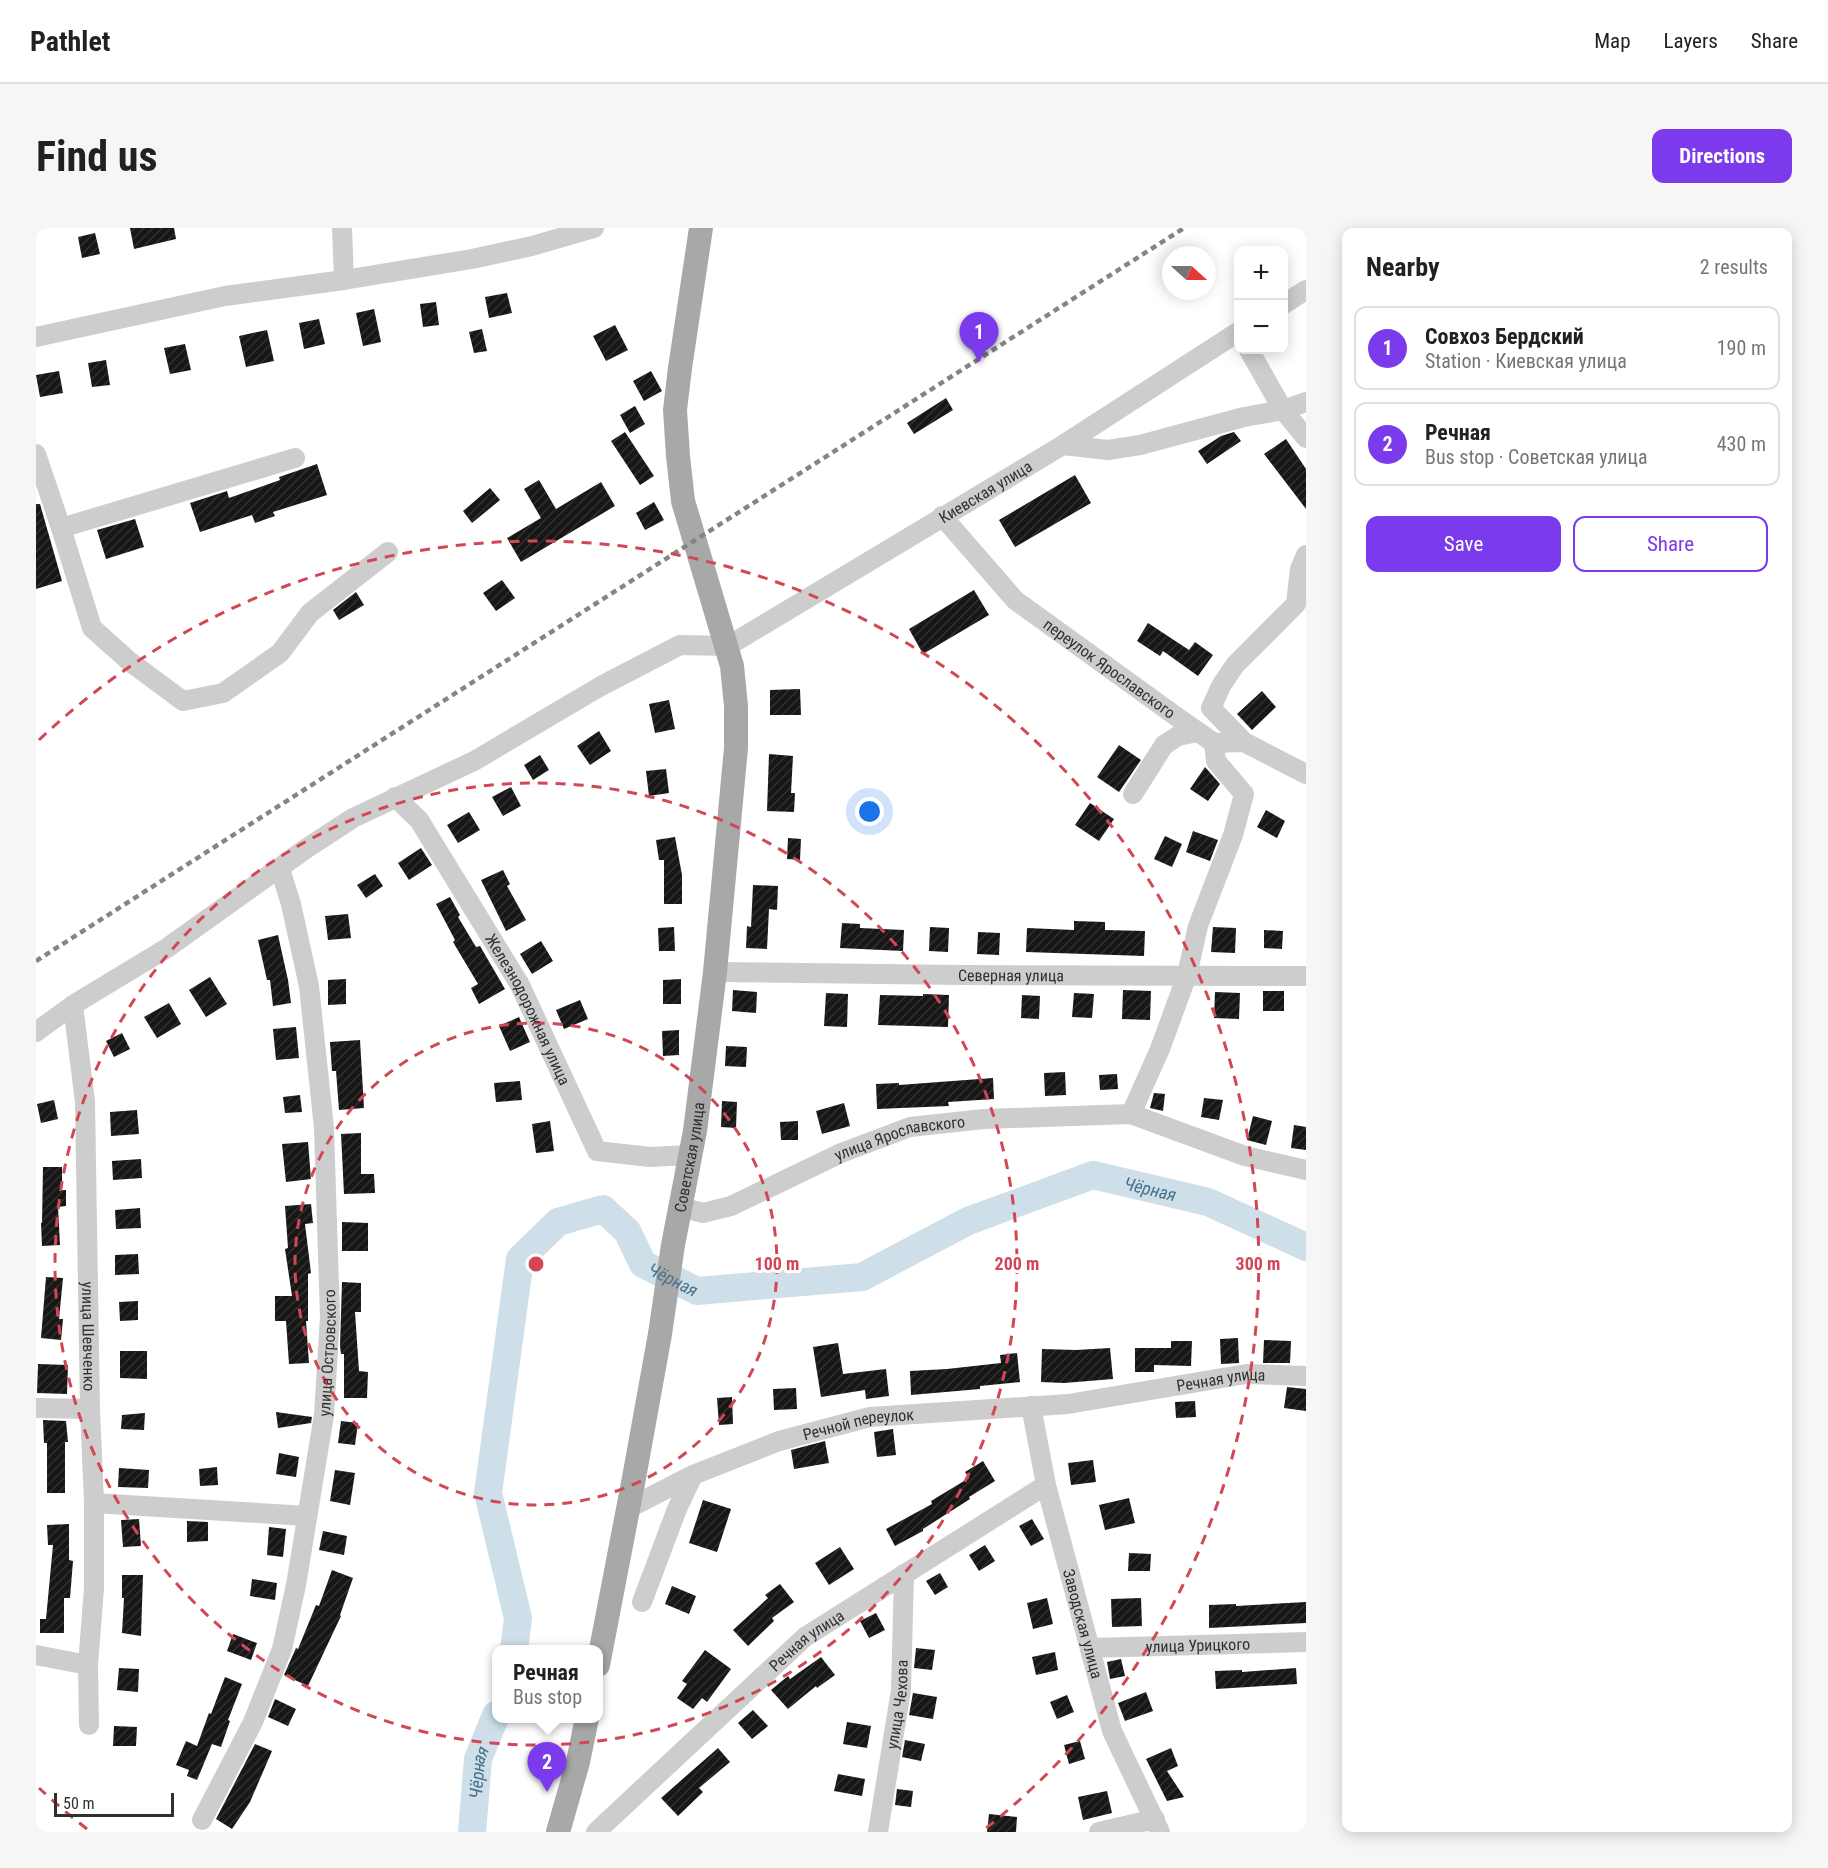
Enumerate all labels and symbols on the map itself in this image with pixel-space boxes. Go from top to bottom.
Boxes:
north arrow [1162,246,1216,300]
pin: 1 [960,312,998,362]
street label: Киевская улица [935,456,1035,527]
street label: переулок Ярославского [1040,614,1179,722]
your location [855,797,884,826]
street label: Железнодорожная улица [481,930,574,1088]
street label: Северная улица [958,965,1064,985]
street label: Советская улица [670,1101,708,1214]
street label: улица Ярославского [831,1112,966,1164]
water label: Чёрная [1122,1172,1179,1205]
text: 100 m [755,1253,799,1274]
text: 200 m [995,1253,1039,1274]
text: 300 m [1236,1253,1280,1274]
centre of rings [526,1254,546,1274]
water label: Чёрная [645,1258,702,1300]
street label: улица Шевченко [78,1281,99,1391]
street label: улица Островского [314,1289,340,1417]
street label: Речная улица [1175,1364,1266,1395]
street label: Речной переулок [801,1405,915,1444]
street label: Заводская улица [1059,1567,1107,1681]
street label: Речная улица [765,1605,847,1675]
street label: улица Урицкого [1146,1634,1250,1656]
street label: улица Чехова [882,1660,911,1751]
pin: 2 [528,1742,566,1792]
water label: Чёрная [464,1743,493,1799]
scale bar [54,1790,174,1818]

